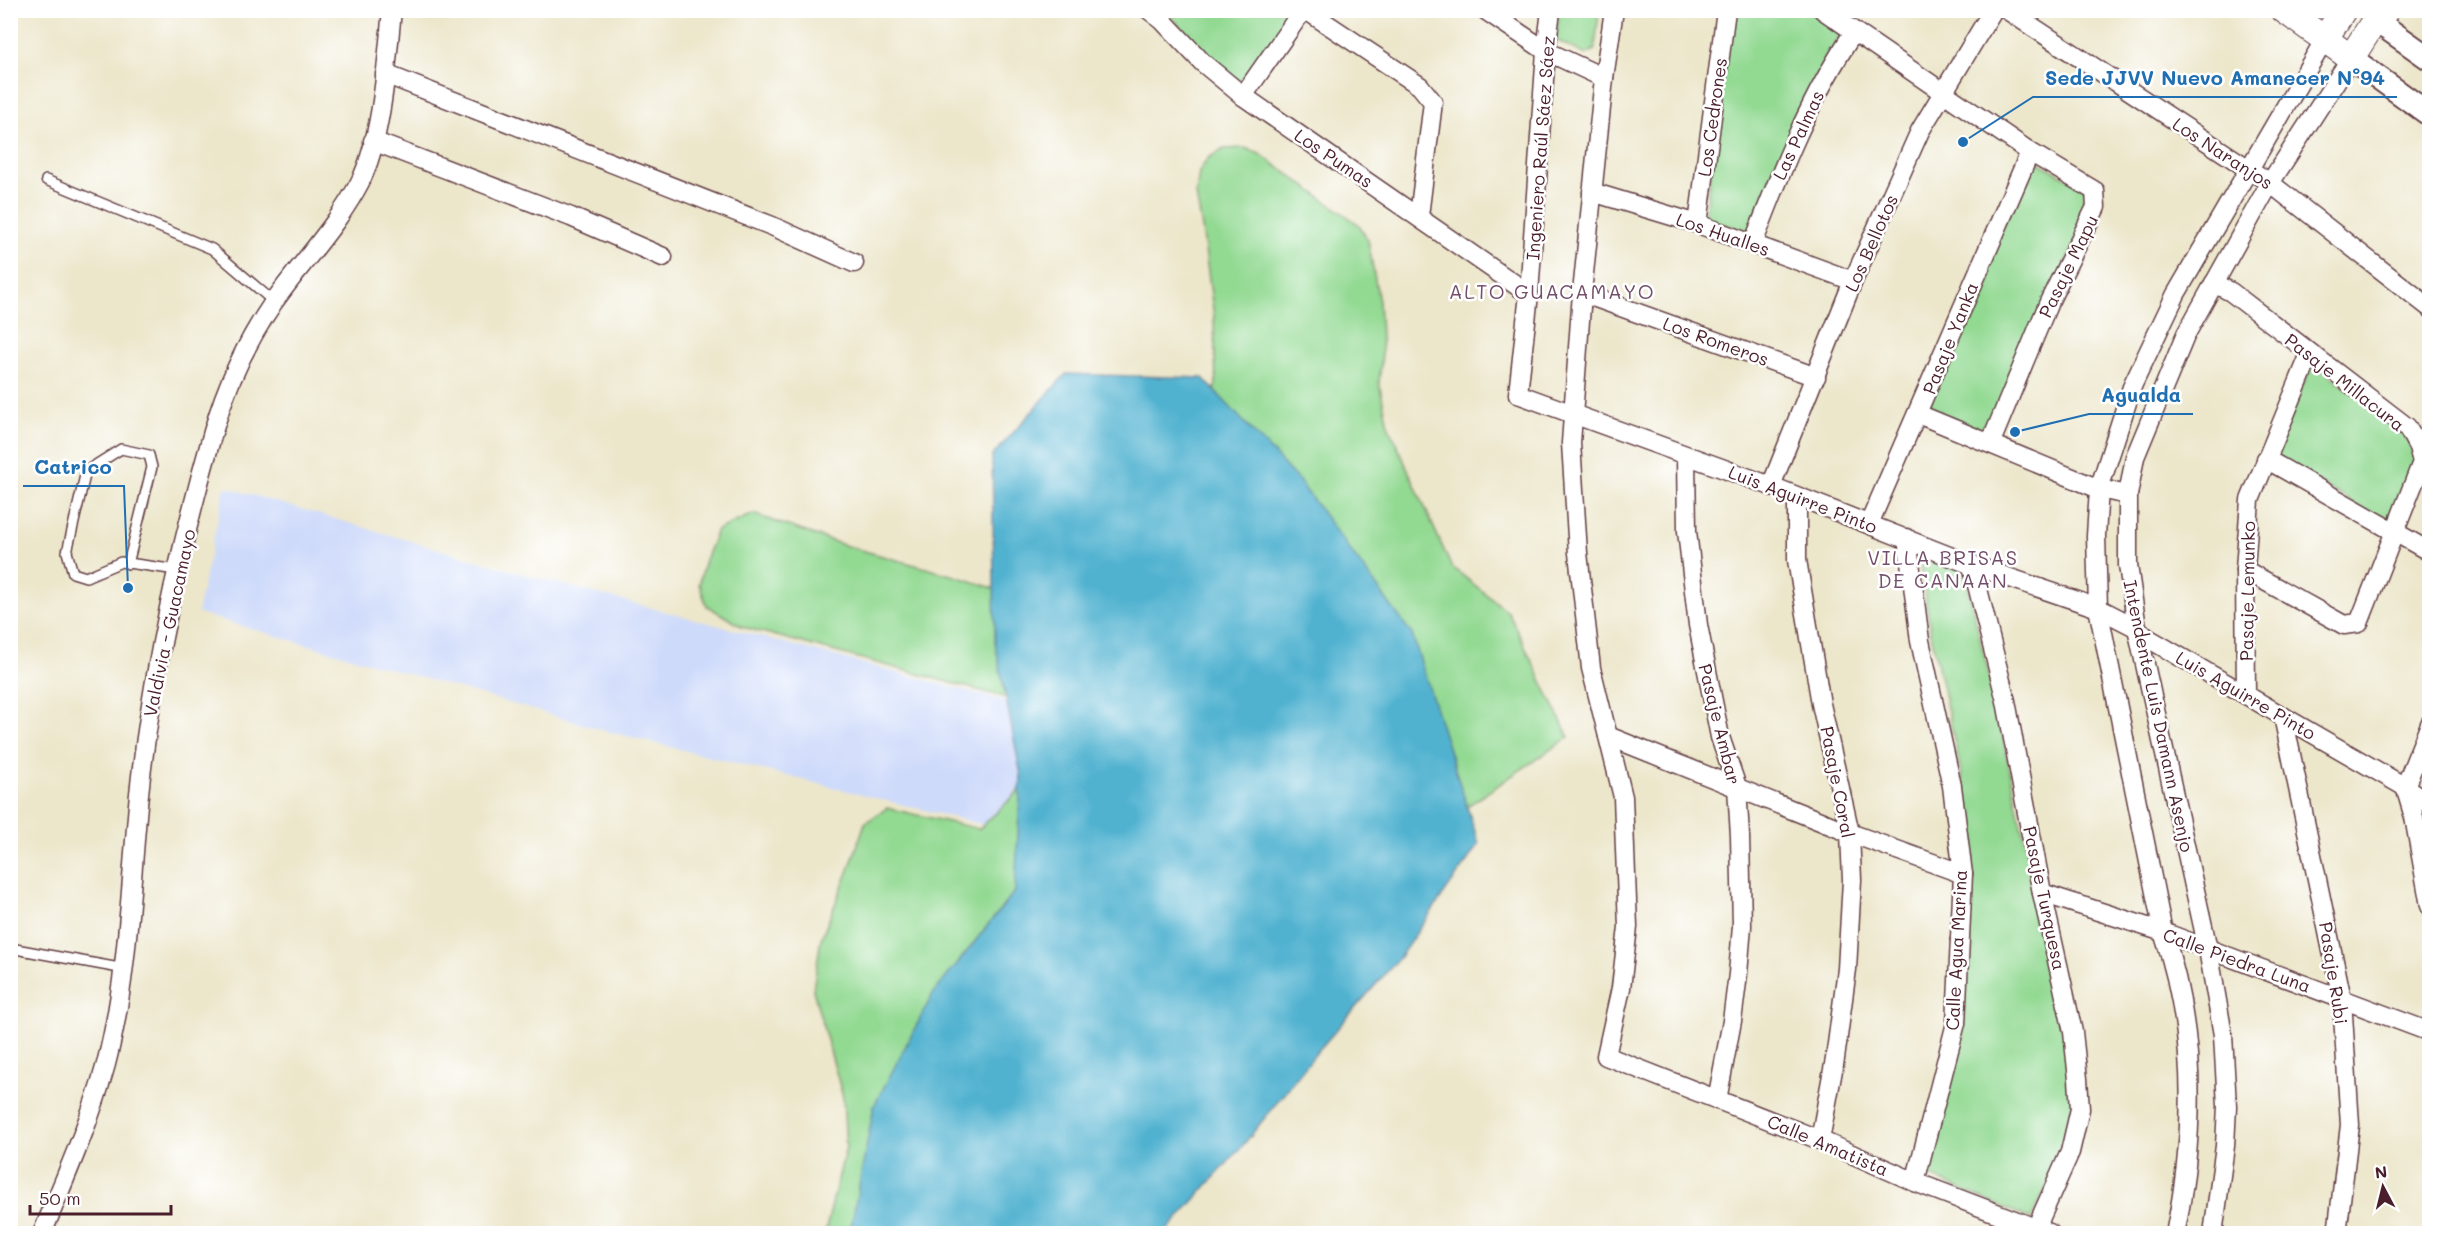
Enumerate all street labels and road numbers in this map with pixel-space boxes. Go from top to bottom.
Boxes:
street label: Ingeniero Raúl Sáez Sáez [1520,35,1560,261]
street label: Los Cedrones [1692,56,1732,178]
street label: Las Palmas [1767,86,1829,184]
street label: Los Naranjos [2168,112,2278,194]
street label: Los Pumas [1290,123,1378,193]
street label: Los Bellotos [1839,191,1903,295]
street label: Los Hualles [1673,207,1773,261]
street label: Pasaje Mapu [2033,211,2103,321]
street label: Pasaje Yanka [1917,278,1983,398]
street label: Los Romeros [1660,311,1772,371]
street label: Pasaje Millacura [2280,328,2410,436]
street label: Luis Aguirre Pinto [1725,460,1881,539]
street label: Pasaje Lemunko [2234,520,2260,661]
street label: Valdivia - Guacamayo [137,527,201,719]
street label: Intendente Luis Damann Asenjo [2118,578,2200,855]
street label: Luis Aguirre Pinto [2172,645,2321,745]
street label: Pasaje Ambar [1693,661,1747,787]
street label: Pasaje Coral [1815,724,1861,840]
street label: Pasaje Turquesa [2018,824,2072,972]
street label: Calle Agua Marina [1940,869,1972,1031]
street label: Pasaje Rubi [2314,920,2354,1026]
street label: Calle Piedra Luna [2160,922,2314,998]
street label: Calle Amatista [1764,1109,1892,1181]

